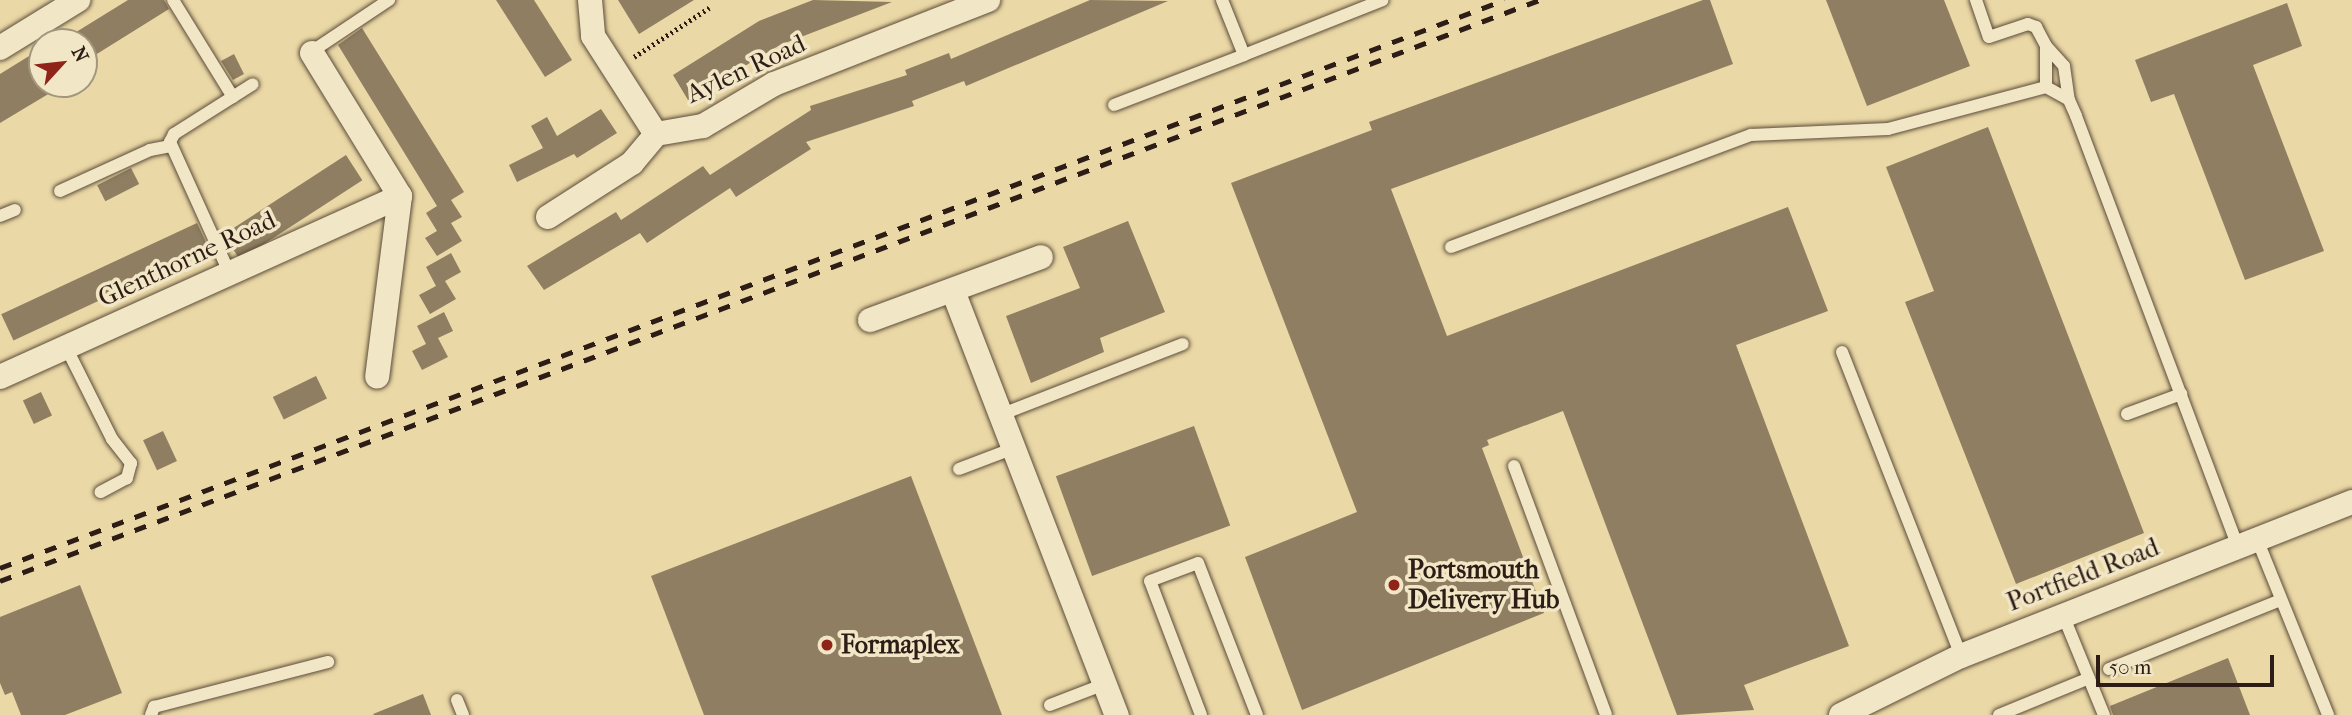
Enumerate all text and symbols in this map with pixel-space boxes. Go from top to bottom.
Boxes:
north arrow [28,28,98,98]
street label: Aylen Road [681,28,811,110]
text: N [67,43,93,66]
street label: Glenthorne Road [93,204,281,314]
street label: Portfield Road [2003,532,2163,618]
place label: Portsmouth Delivery Hub [1408,554,1559,616]
marker: Portsmouth Delivery Hub [1386,577,1402,593]
place label: Formaplex [841,629,960,661]
marker: Formaplex [819,637,835,653]
scale bar [2100,642,2278,686]
text: 50 m [2109,655,2152,679]

